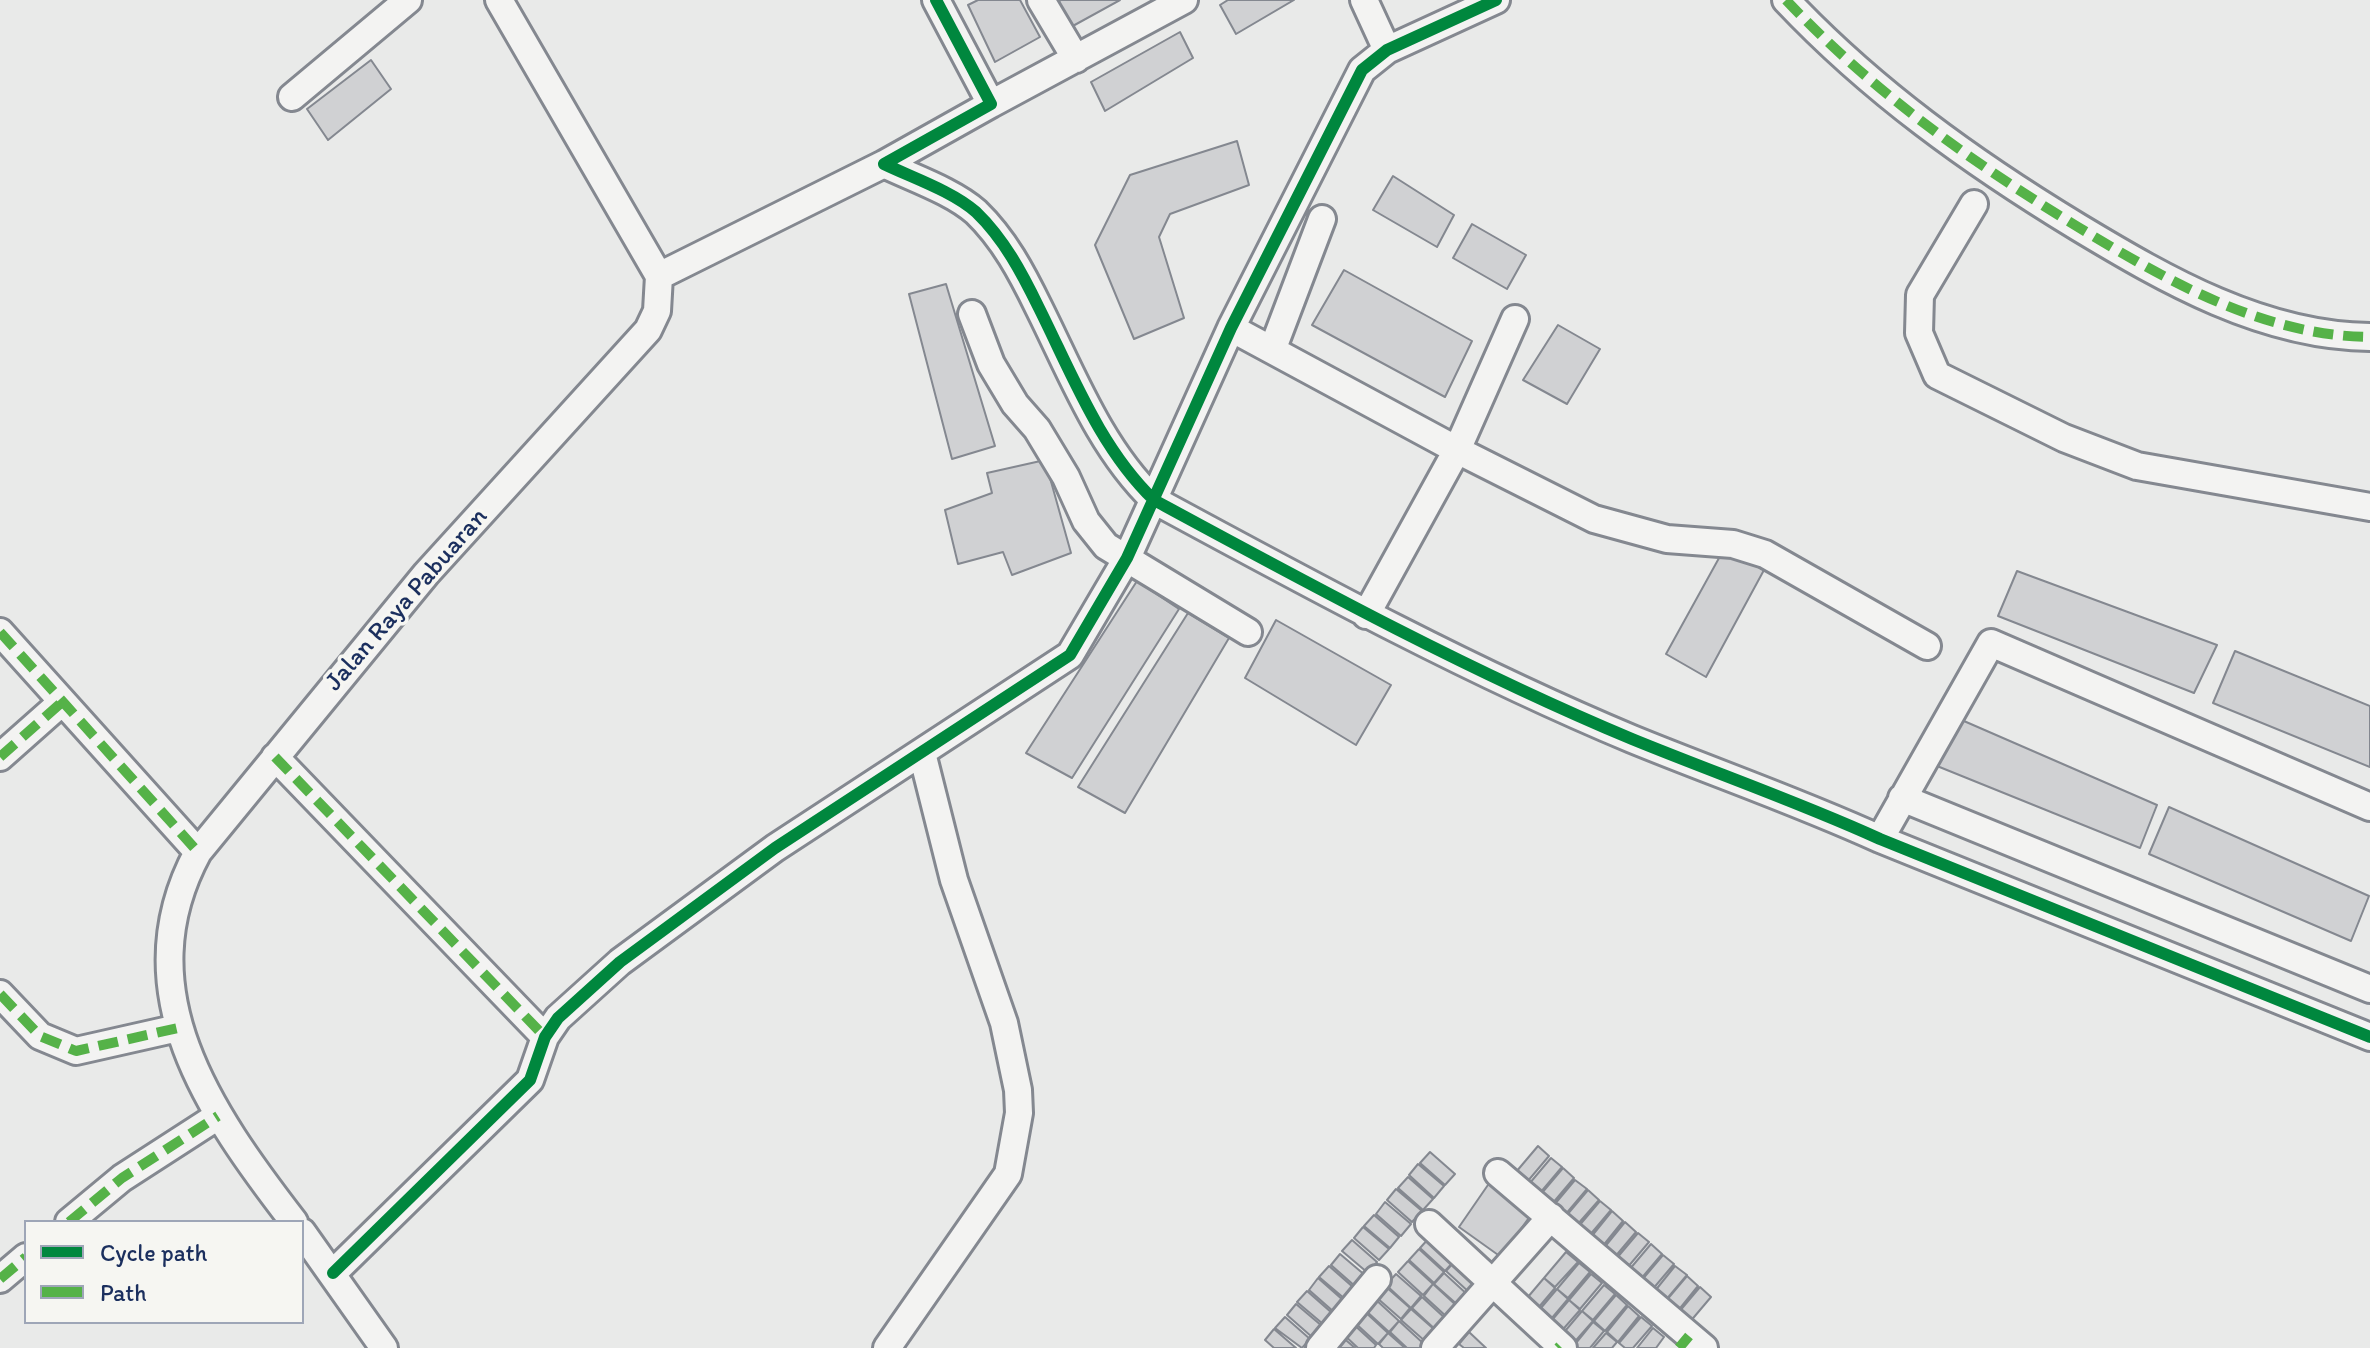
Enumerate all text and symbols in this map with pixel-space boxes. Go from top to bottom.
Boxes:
street label: Jalan Raya Pabuaran [319,502,495,698]
legend [24,1220,304,1324]
text: Cycle path [100,1238,207,1267]
text: Path [100,1278,147,1307]

